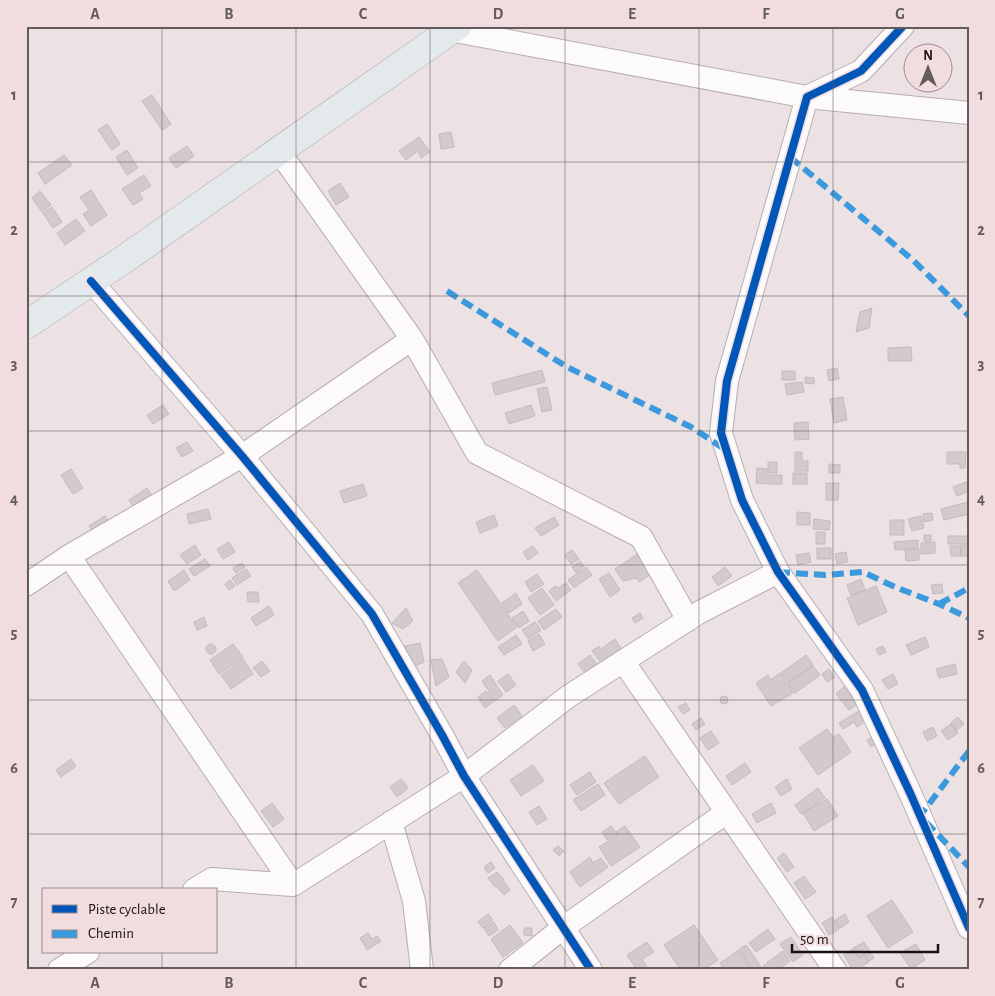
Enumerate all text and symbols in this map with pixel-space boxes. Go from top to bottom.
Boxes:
text: A [90,6,100,22]
text: B [224,6,234,22]
text: C [359,6,368,22]
text: D [493,6,504,22]
text: E [628,6,636,22]
text: F [762,6,770,22]
text: G [895,6,905,22]
north arrow [902,42,952,92]
text: N [923,49,933,63]
text: 1 [11,87,17,103]
text: 1 [978,87,984,103]
text: 2 [10,222,18,238]
text: 2 [977,222,985,238]
text: 3 [11,356,18,372]
text: 3 [978,356,985,372]
text: 4 [10,491,18,507]
text: 4 [977,491,985,507]
text: 5 [11,625,18,641]
text: 5 [978,625,985,641]
text: 6 [10,760,18,776]
text: 6 [977,760,985,776]
legend [42,888,218,954]
text: 7 [11,894,18,910]
text: 7 [978,894,985,910]
text: Piste cyclable [88,902,166,917]
scale bar [792,921,939,953]
text: Chemin [88,926,134,941]
text: 50 m [800,932,829,947]
text: A [90,975,100,991]
text: B [224,975,234,991]
text: C [359,975,368,991]
text: D [493,975,504,991]
text: E [628,975,636,991]
text: F [762,975,770,991]
text: G [895,975,905,991]

